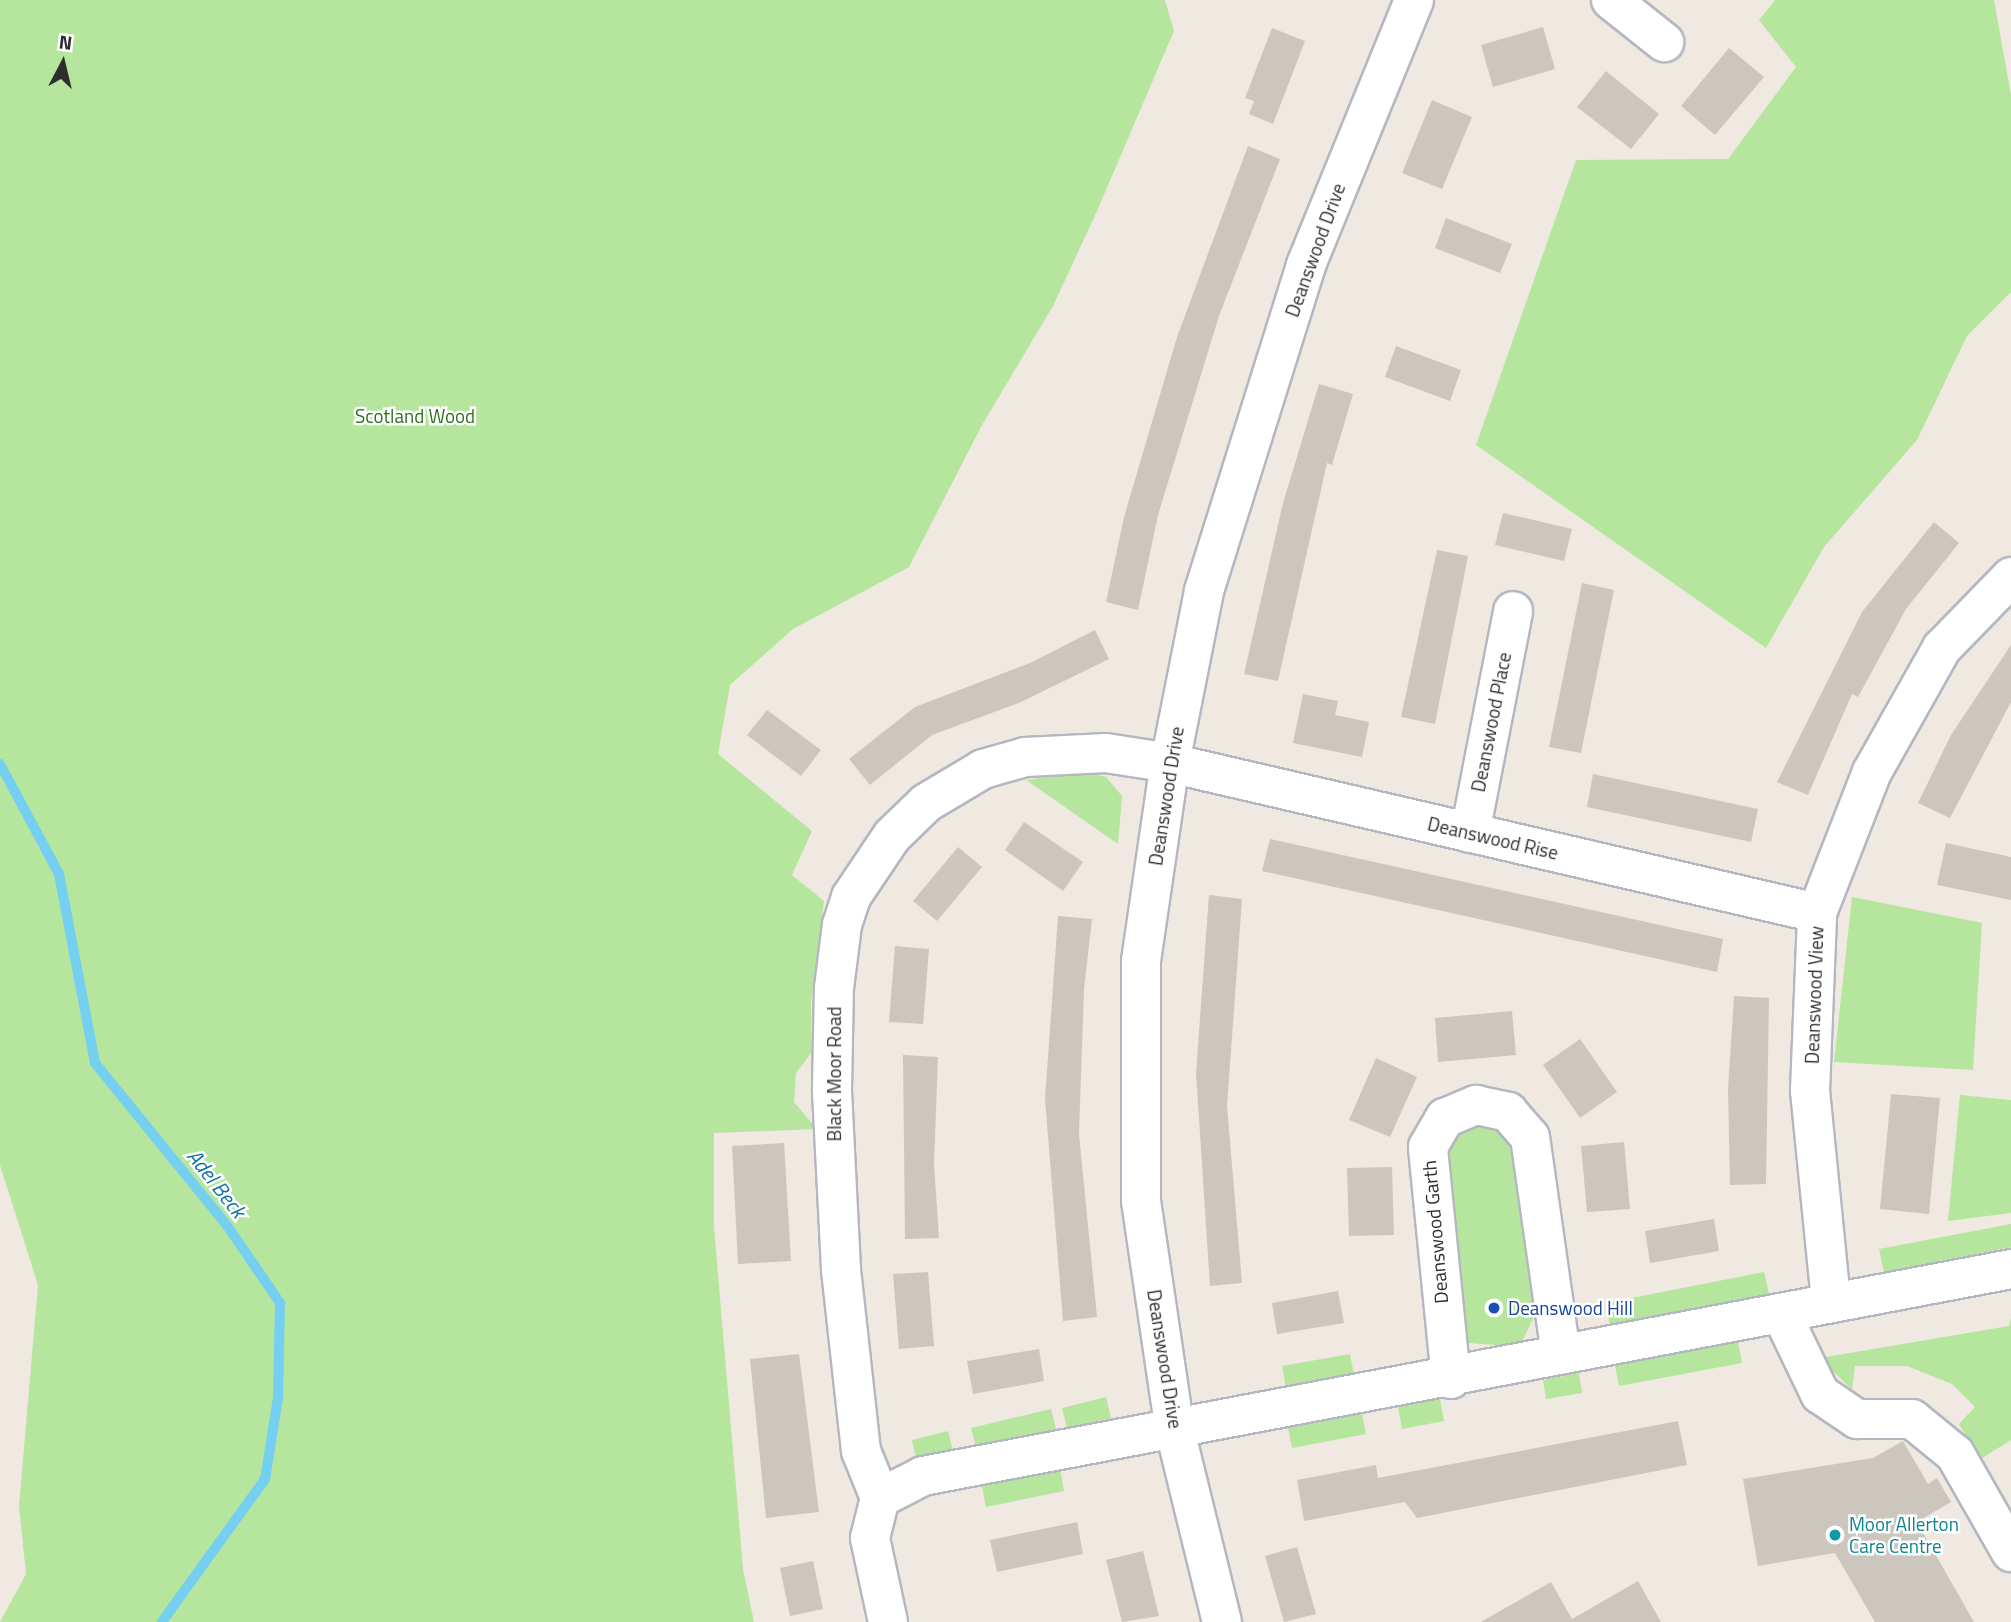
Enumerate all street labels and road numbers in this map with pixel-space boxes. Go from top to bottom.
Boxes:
street label: Deanswood Drive [1280,180,1350,320]
street label: Deanswood Place [1466,650,1516,794]
street label: Deanswood Drive [1144,725,1188,867]
street label: Deanswood Rise [1425,812,1561,864]
street label: Deanswood View [1800,926,1828,1064]
street label: Black Moor Road [823,1007,845,1141]
street label: Deanswood Garth [1417,1159,1453,1305]
street label: Deanswood Drive [1143,1288,1187,1430]

